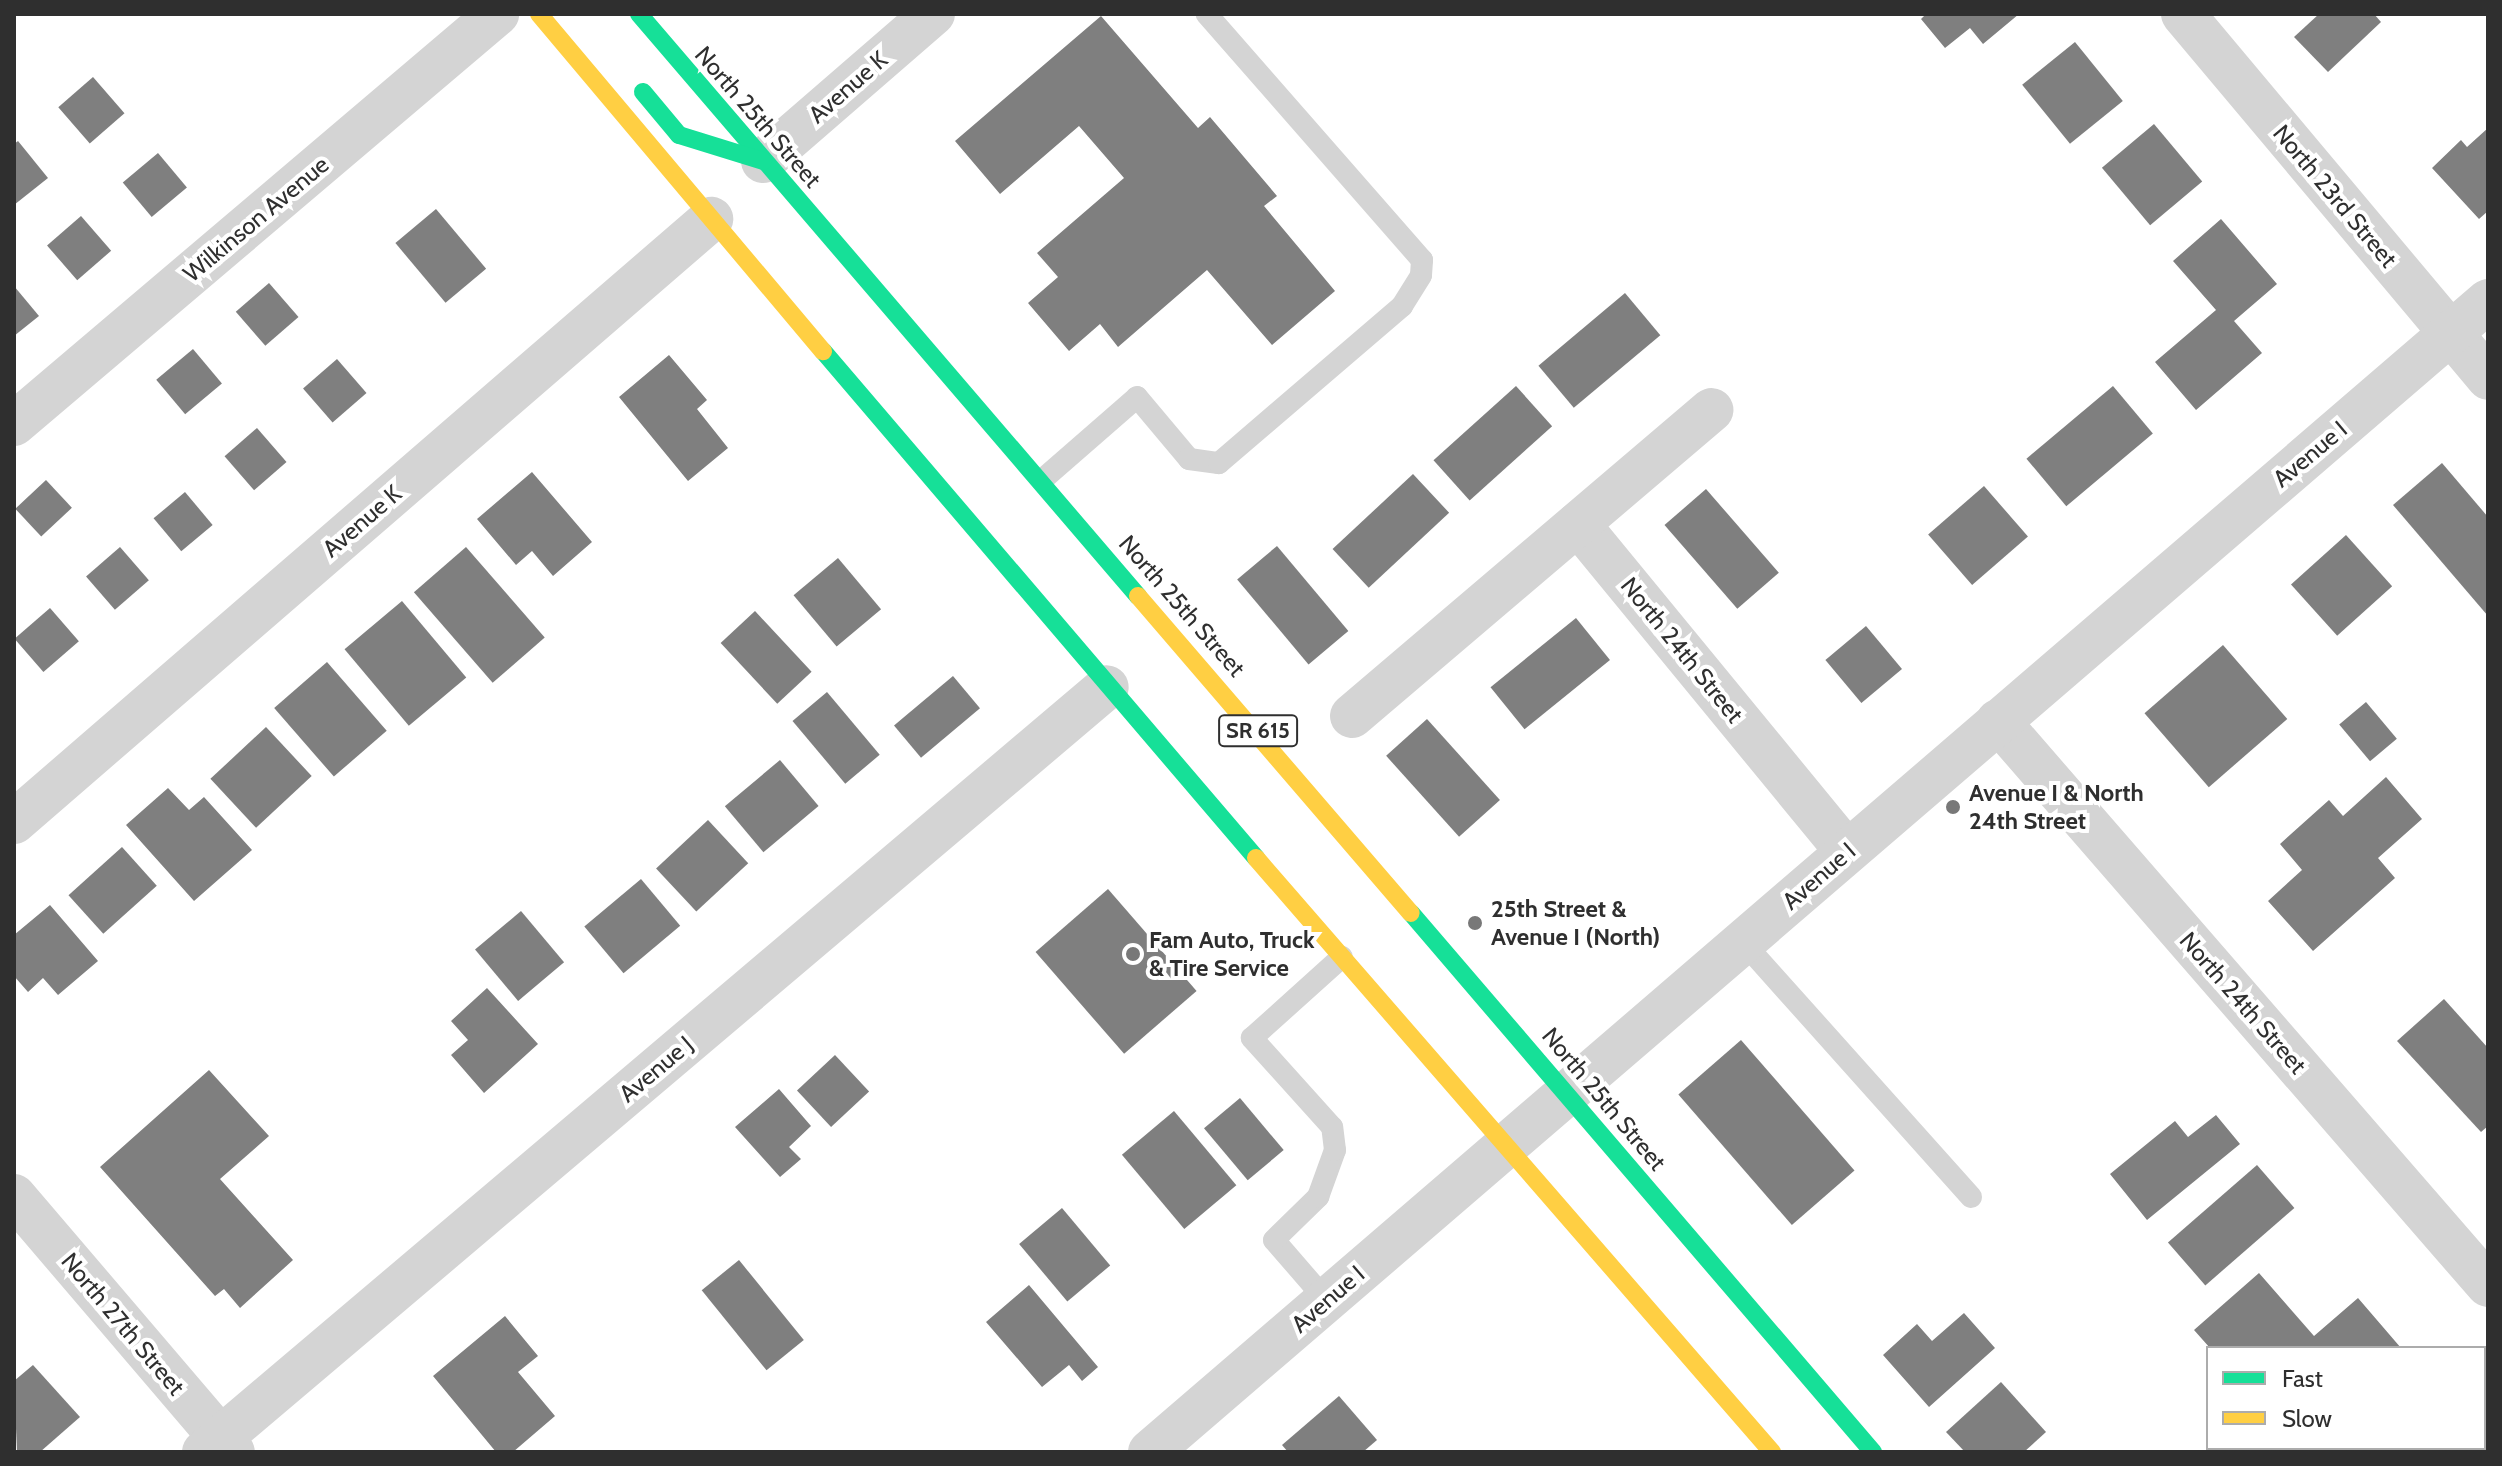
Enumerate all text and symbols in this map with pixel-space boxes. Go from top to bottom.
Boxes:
street label: North 25th Street [689,41,827,193]
street label: Avenue K [803,45,893,129]
street label: North 23rd Street [2267,119,2403,273]
street label: Wilkinson Avenue [178,150,334,288]
street label: Avenue I [2267,415,2353,493]
street label: Avenue K [317,479,407,563]
street label: North 25th Street [1113,530,1251,682]
street label: North 24th Street [1615,572,1749,728]
road number: SR 615 [1218,713,1298,749]
place label: Avenue I & North 24th Street [1969,779,2144,835]
marker: Avenue I & North 24th Street [1944,798,1962,816]
street label: Avenue I [1776,836,1862,916]
place label: 25th Street & Avenue I (North) [1491,895,1660,951]
marker: 25th Street & Avenue I (North) [1466,914,1484,932]
place label: Fam Auto, Truck & Tire Service [1149,926,1315,982]
street label: North 24th Street [2174,926,2312,1080]
marker: Fam Auto, Truck & Tire Service [1124,945,1142,963]
street label: North 25th Street [1536,1022,1672,1176]
street label: Avenue J [613,1030,699,1108]
street label: North 27th Street [55,1247,191,1401]
street label: Avenue I [1285,1259,1371,1339]
legend [2206,1346,2486,1450]
text: Fast [2282,1364,2323,1393]
text: Slow [2282,1404,2332,1433]

